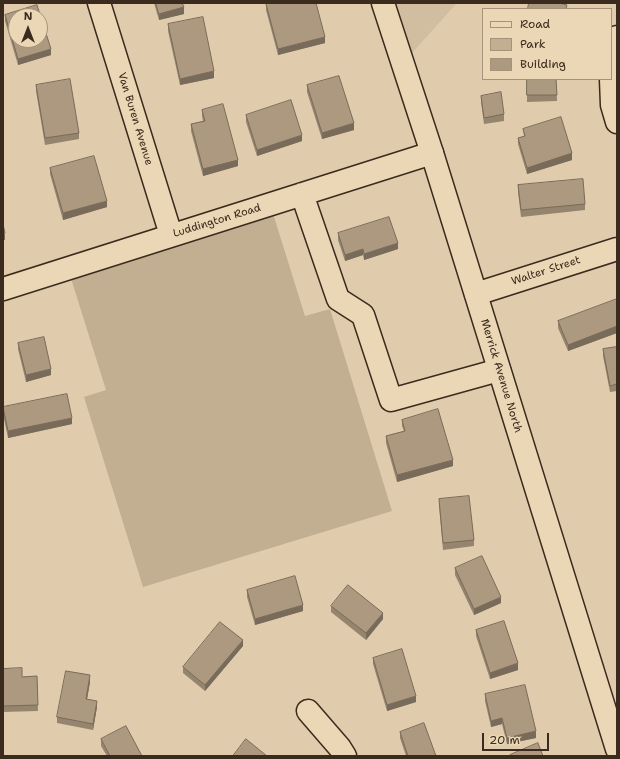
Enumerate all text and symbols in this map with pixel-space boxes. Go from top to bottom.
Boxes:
north arrow [8,8,48,48]
legend [482,8,612,80]
text: N [24,9,32,24]
text: Road [520,16,550,32]
text: Park [520,36,546,52]
text: Building [520,56,566,72]
street label: Van Buren Avenue [115,71,155,167]
street label: Luddington Road [171,201,263,241]
street label: Walter Street [510,254,582,288]
street label: Merrick Avenue North [477,318,525,434]
scale bar [484,725,551,751]
text: 20 m [489,732,520,748]

